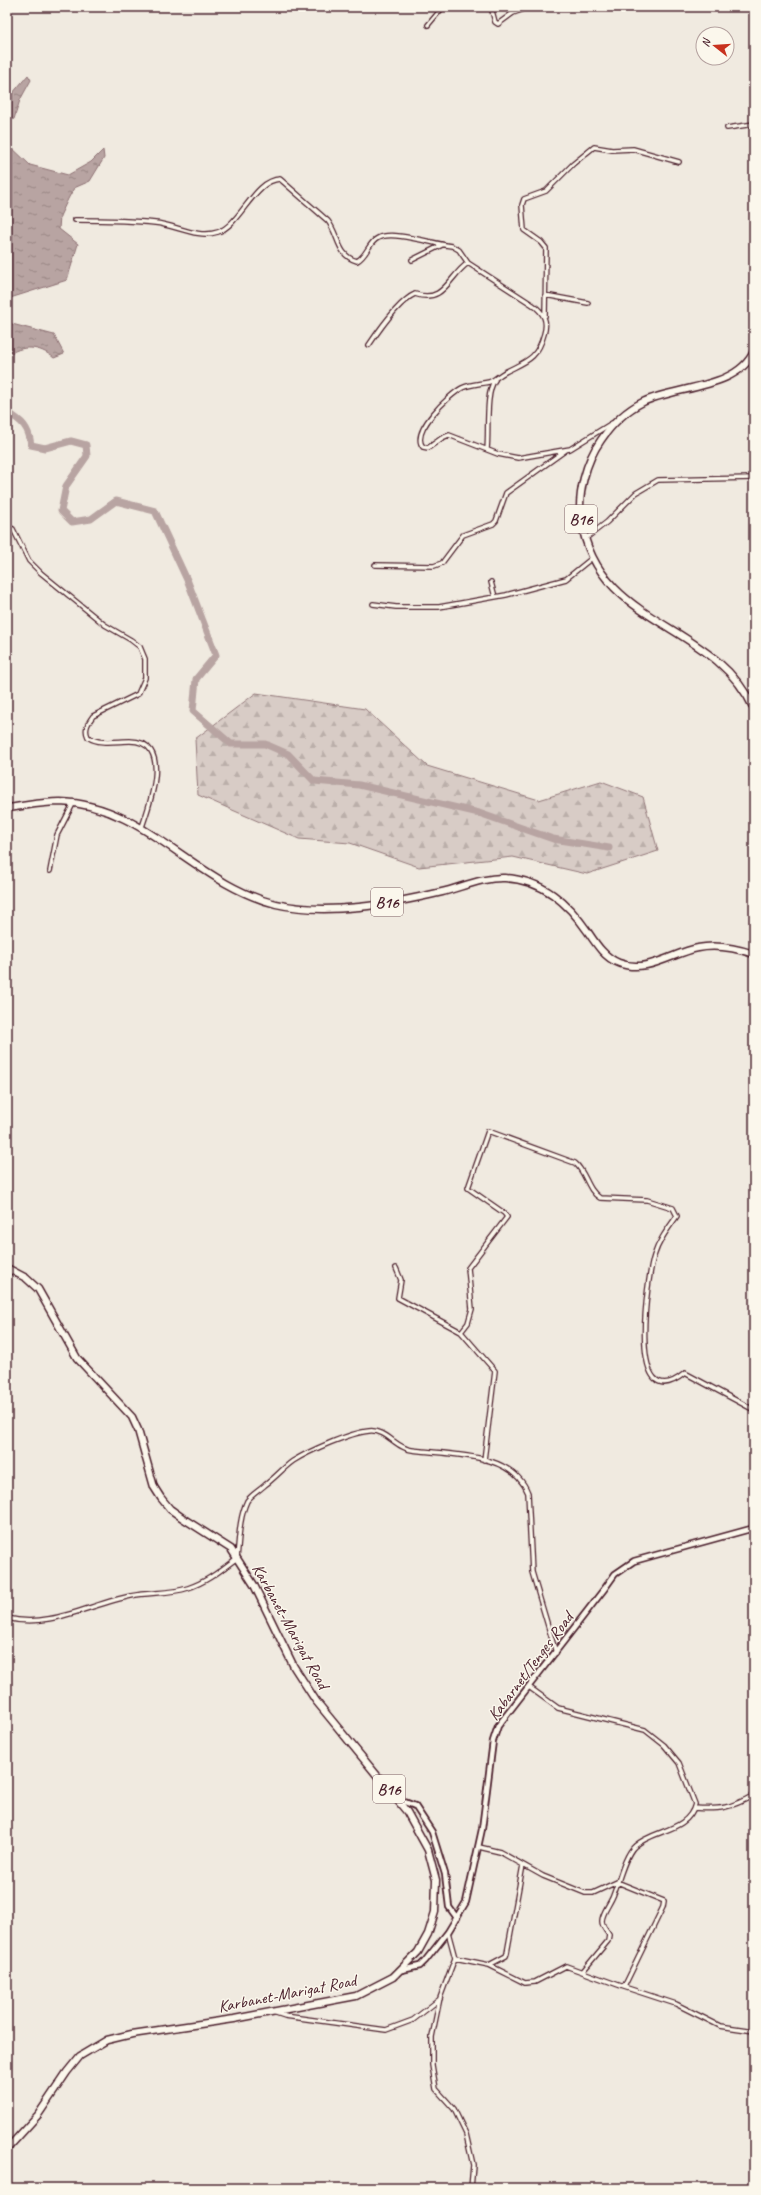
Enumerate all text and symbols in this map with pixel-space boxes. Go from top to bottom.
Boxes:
north arrow [695,26,735,66]
text: N [698,36,714,48]
road number: B16 [565,505,597,533]
road number: B16 [371,888,403,916]
street label: Karbanet-Marigat Road [247,1560,335,1695]
street label: Kabarnet/Tenges Road [483,1606,579,1725]
road number: B16 [373,1775,405,1803]
street label: Karbanet-Marigat Road [216,1969,360,2017]

